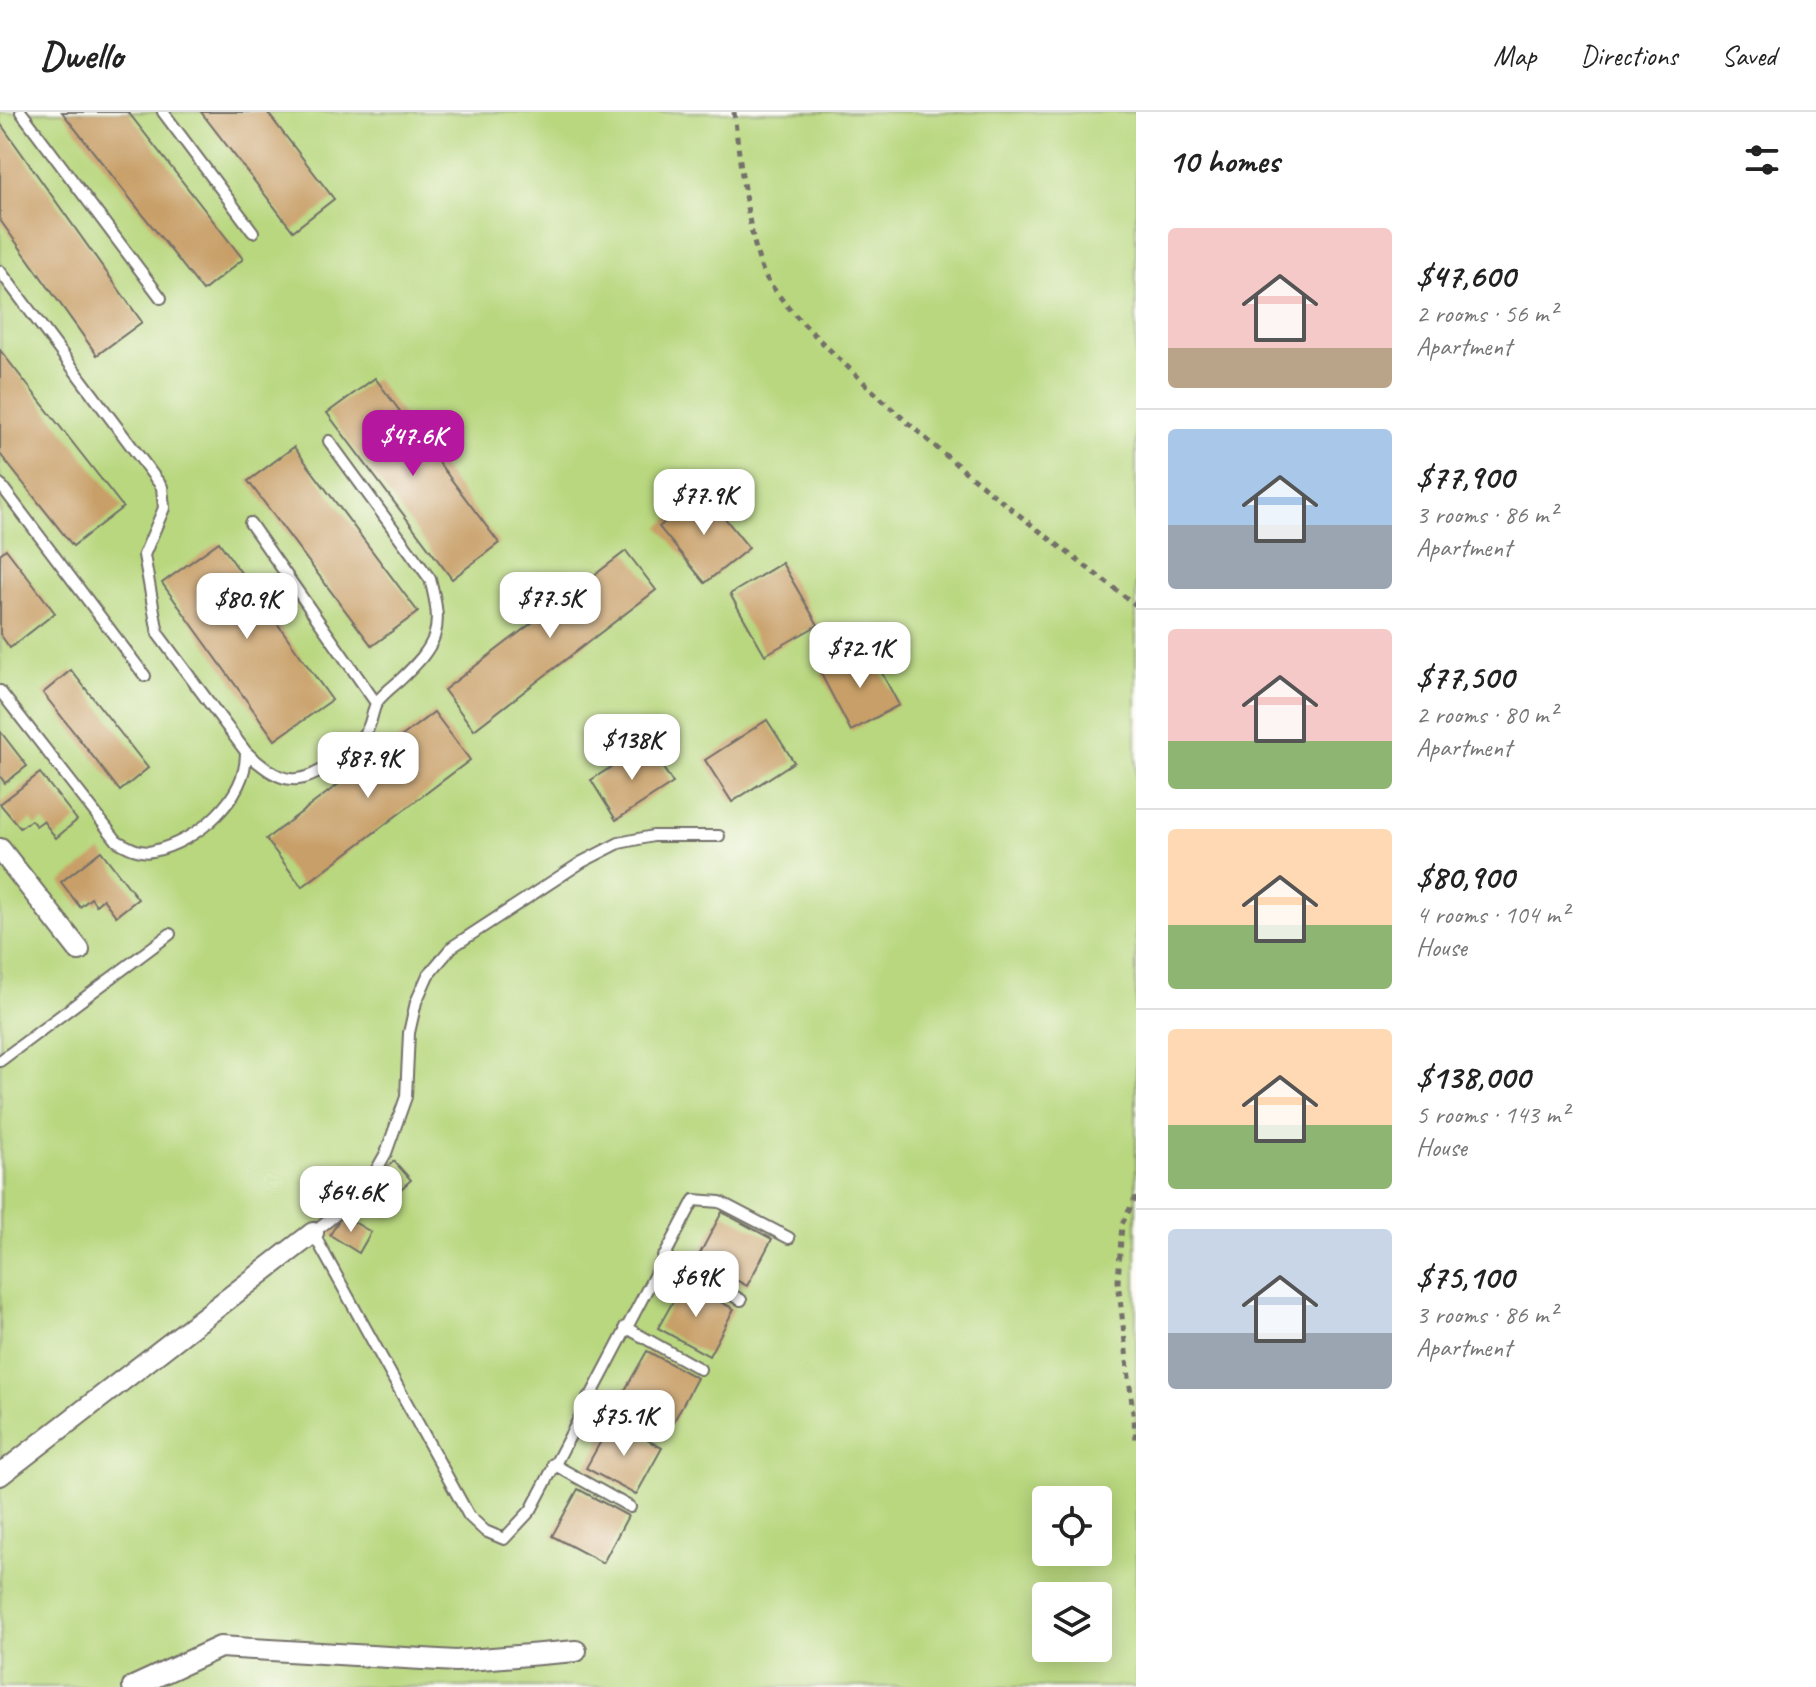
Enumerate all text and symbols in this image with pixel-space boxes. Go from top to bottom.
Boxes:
text: Dwello [40,32,123,79]
text: Map [1493,38,1536,73]
text: Directions [1580,38,1678,73]
text: Saved [1722,38,1776,73]
icon: filters [1740,138,1784,182]
text: 10 homes [1168,139,1279,182]
text: $47,600 [1416,254,1515,297]
icon: home [1232,260,1328,356]
text: 2 rooms · 56 m² [1416,297,1557,330]
text: Apartment [1416,330,1512,363]
pin: $47.6K [348,410,478,478]
text: $47.6K [380,419,446,452]
text: $77,900 [1416,455,1514,498]
icon: home [1232,461,1328,557]
pin: $77.9K [639,469,769,537]
text: $77.9K [672,478,736,511]
text: 3 rooms · 86 m² [1416,498,1557,531]
text: Apartment [1416,531,1512,564]
pin: $77.5K [485,572,615,640]
pin: $80.9K [182,573,312,641]
text: $77.5K [518,581,582,614]
text: $80.9K [215,582,279,615]
pin: $72.1K [795,622,925,690]
text: $72.1K [827,631,893,664]
text: $77,500 [1416,655,1514,698]
icon: home [1232,661,1328,757]
text: 2 rooms · 80 m² [1416,698,1557,731]
pin: $138K [576,714,688,782]
text: $138K [602,723,662,756]
text: Apartment [1416,731,1512,764]
pin: $87.9K [303,732,433,800]
text: $87.9K [336,741,400,774]
text: $80,900 [1416,855,1514,898]
icon: home [1232,861,1328,957]
text: 4 rooms · 104 m² [1416,898,1568,931]
text: House [1416,931,1467,964]
text: $138,000 [1416,1055,1530,1098]
icon: home [1232,1061,1328,1157]
text: 5 rooms · 143 m² [1416,1098,1568,1131]
text: House [1416,1131,1467,1164]
pin: $64.6K [286,1166,416,1234]
text: $64.6K [318,1175,384,1208]
pin: $69K [649,1251,743,1319]
text: $75,100 [1416,1255,1514,1298]
text: $69K [672,1260,720,1293]
icon: home [1232,1261,1328,1357]
text: 3 rooms · 86 m² [1416,1298,1557,1331]
text: Apartment [1416,1331,1512,1364]
pin: $75.1K [559,1390,689,1458]
text: $75.1K [592,1399,656,1432]
map controls [1032,1486,1112,1662]
button: locate [1032,1486,1112,1566]
button: layers [1032,1582,1112,1662]

